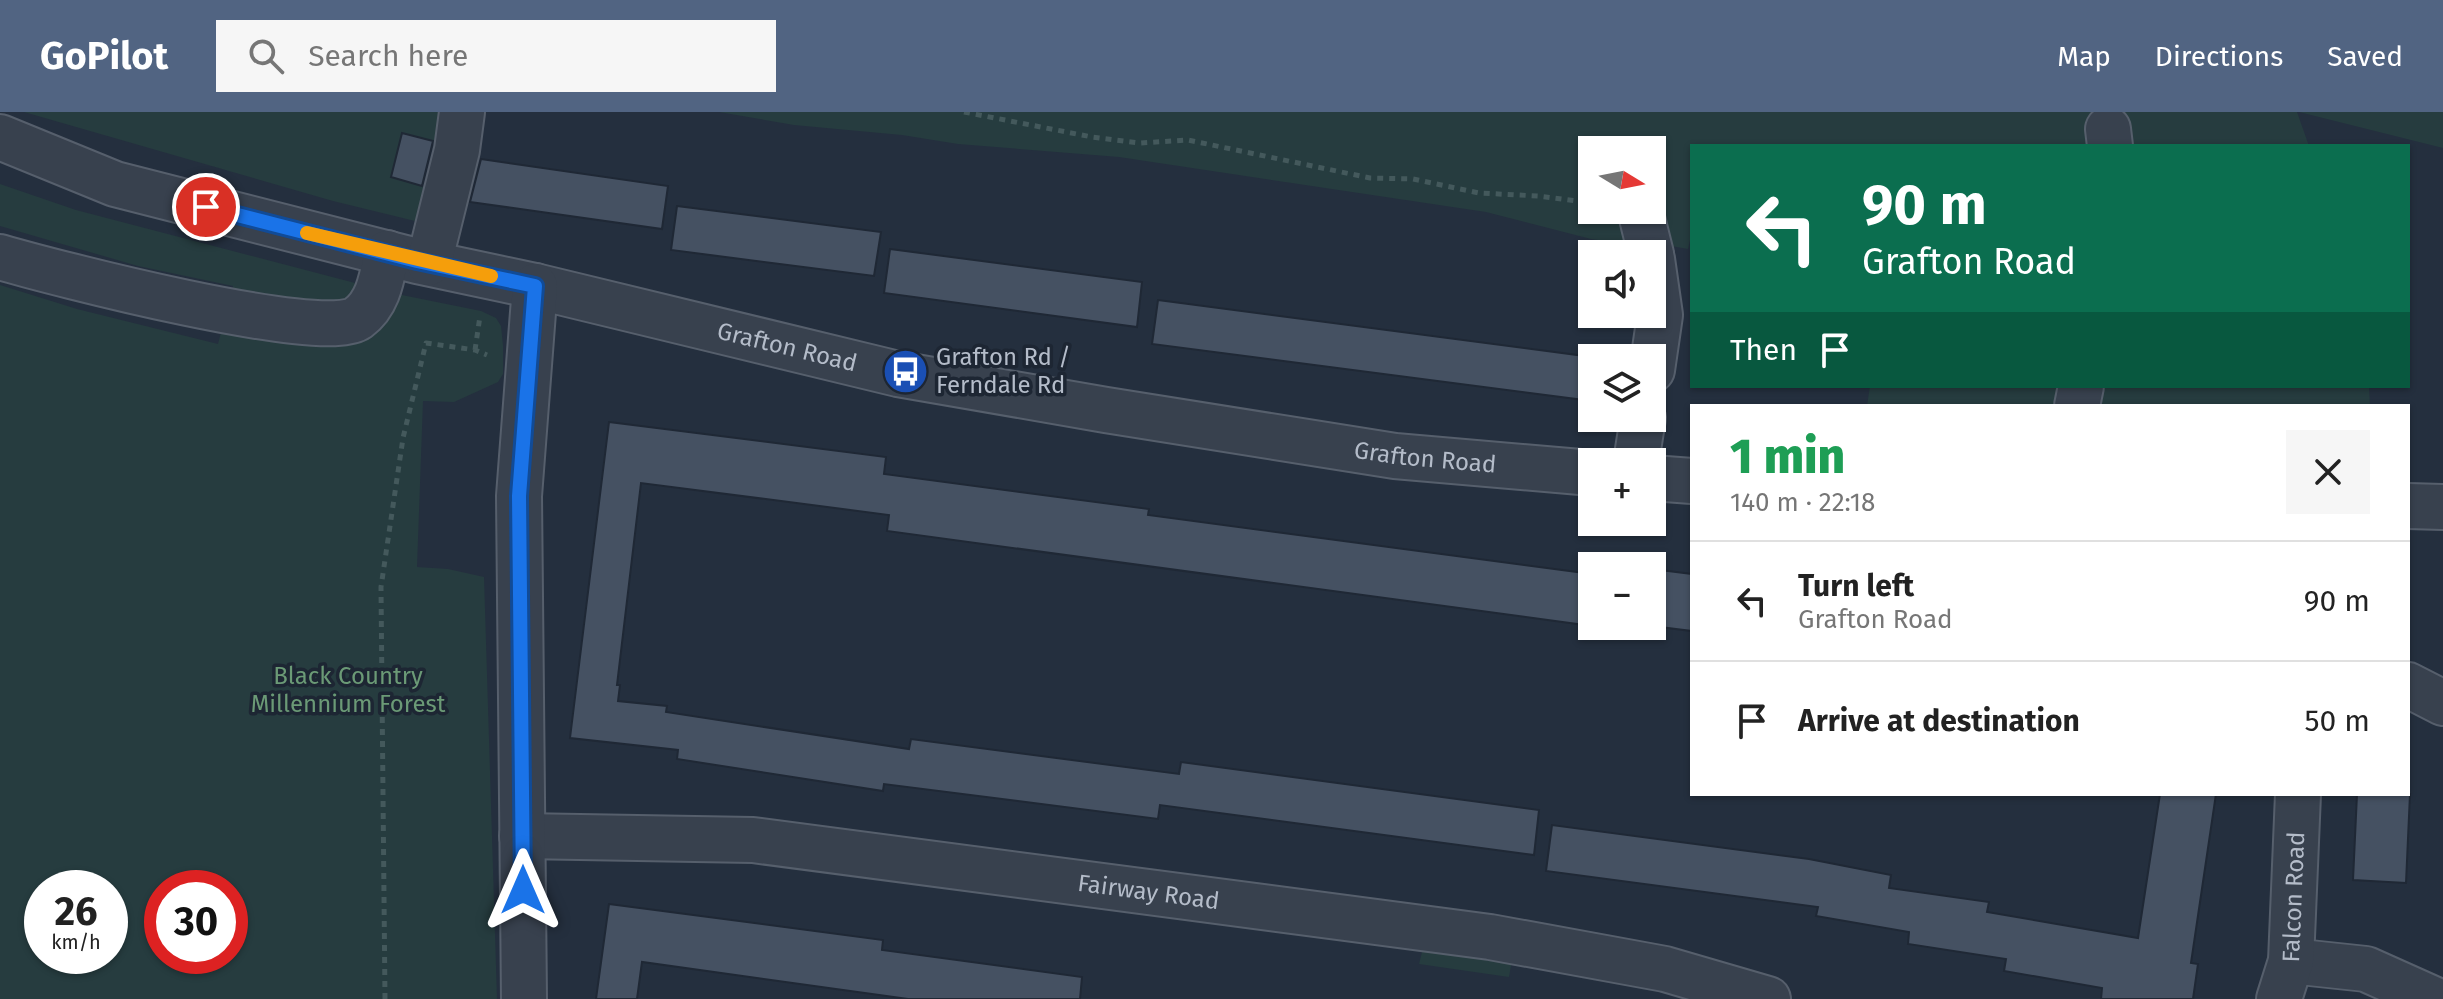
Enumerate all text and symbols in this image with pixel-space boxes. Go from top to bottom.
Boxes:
search box [216,20,776,92]
text: GoPilot [40,33,168,79]
icon: search [244,34,288,78]
text: Search here [308,38,468,74]
text: Map [2057,40,2111,73]
text: Directions [2155,40,2283,73]
text: Saved [2327,40,2403,73]
north arrow [1578,136,1666,224]
map controls [1578,136,1666,640]
text: 90 m [1862,172,1987,239]
pin [172,173,240,241]
icon: left [1730,176,1834,280]
icon: arrive [184,185,228,229]
button: sound [1578,240,1666,328]
text: Grafton Road [1862,240,2076,284]
street label: Grafton Road [714,317,860,378]
icon: arrive [1813,328,1857,372]
text: Then [1730,332,1797,368]
place label: Grafton Rd / Ferndale Rd [936,343,1071,399]
button: layers [1578,344,1666,432]
bus stop icon: Grafton Rd / Ferndale Rd [881,347,929,395]
text: 1 min [1730,428,1845,486]
button: close [2286,430,2370,514]
street label: Grafton Road [1352,436,1498,479]
button: + [1578,448,1666,536]
text: 140 m · 22:18 [1730,487,1875,518]
button: − [1578,552,1666,640]
text: Turn left [1798,568,1914,604]
icon: left [1730,579,1774,623]
text: 90 m [2304,583,2370,619]
text: Grafton Road [1798,604,1953,635]
park label: Black Country Millennium Forest [251,662,446,718]
icon: arrive [1730,699,1774,743]
text: Arrive at destination [1798,703,2080,739]
text: 50 m [2305,703,2370,739]
street label: Falcon Road [2277,831,2310,963]
position arrow [481,848,565,932]
street label: Fairway Road [1076,869,1221,915]
speed limit sign: 30 [144,870,248,974]
text: 26 [54,888,98,936]
text: km/h [51,930,101,954]

